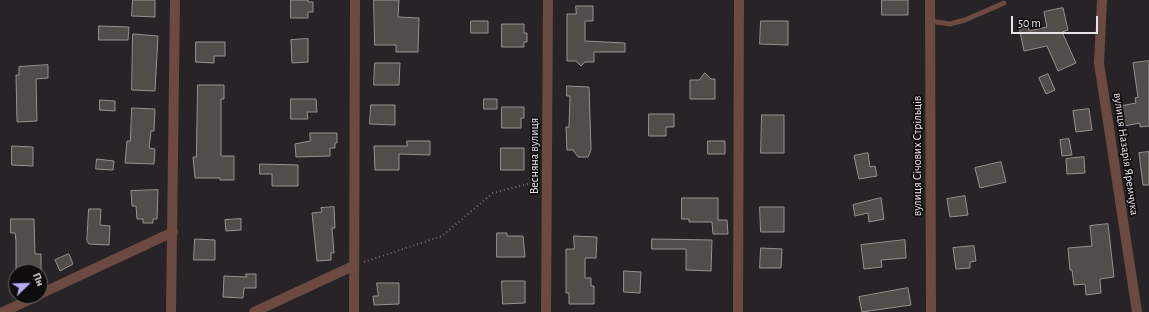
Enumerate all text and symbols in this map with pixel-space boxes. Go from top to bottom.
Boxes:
scale bar [1013,8,1100,34]
text: 50 m [1018,17,1041,29]
street label: вулиця Назарія Яремчука [1110,92,1142,216]
street label: вулиця Січових Стрільців [910,96,924,216]
street label: Весняна вулиця [527,118,541,194]
north arrow [8,264,48,304]
text: Пн [31,271,46,288]

